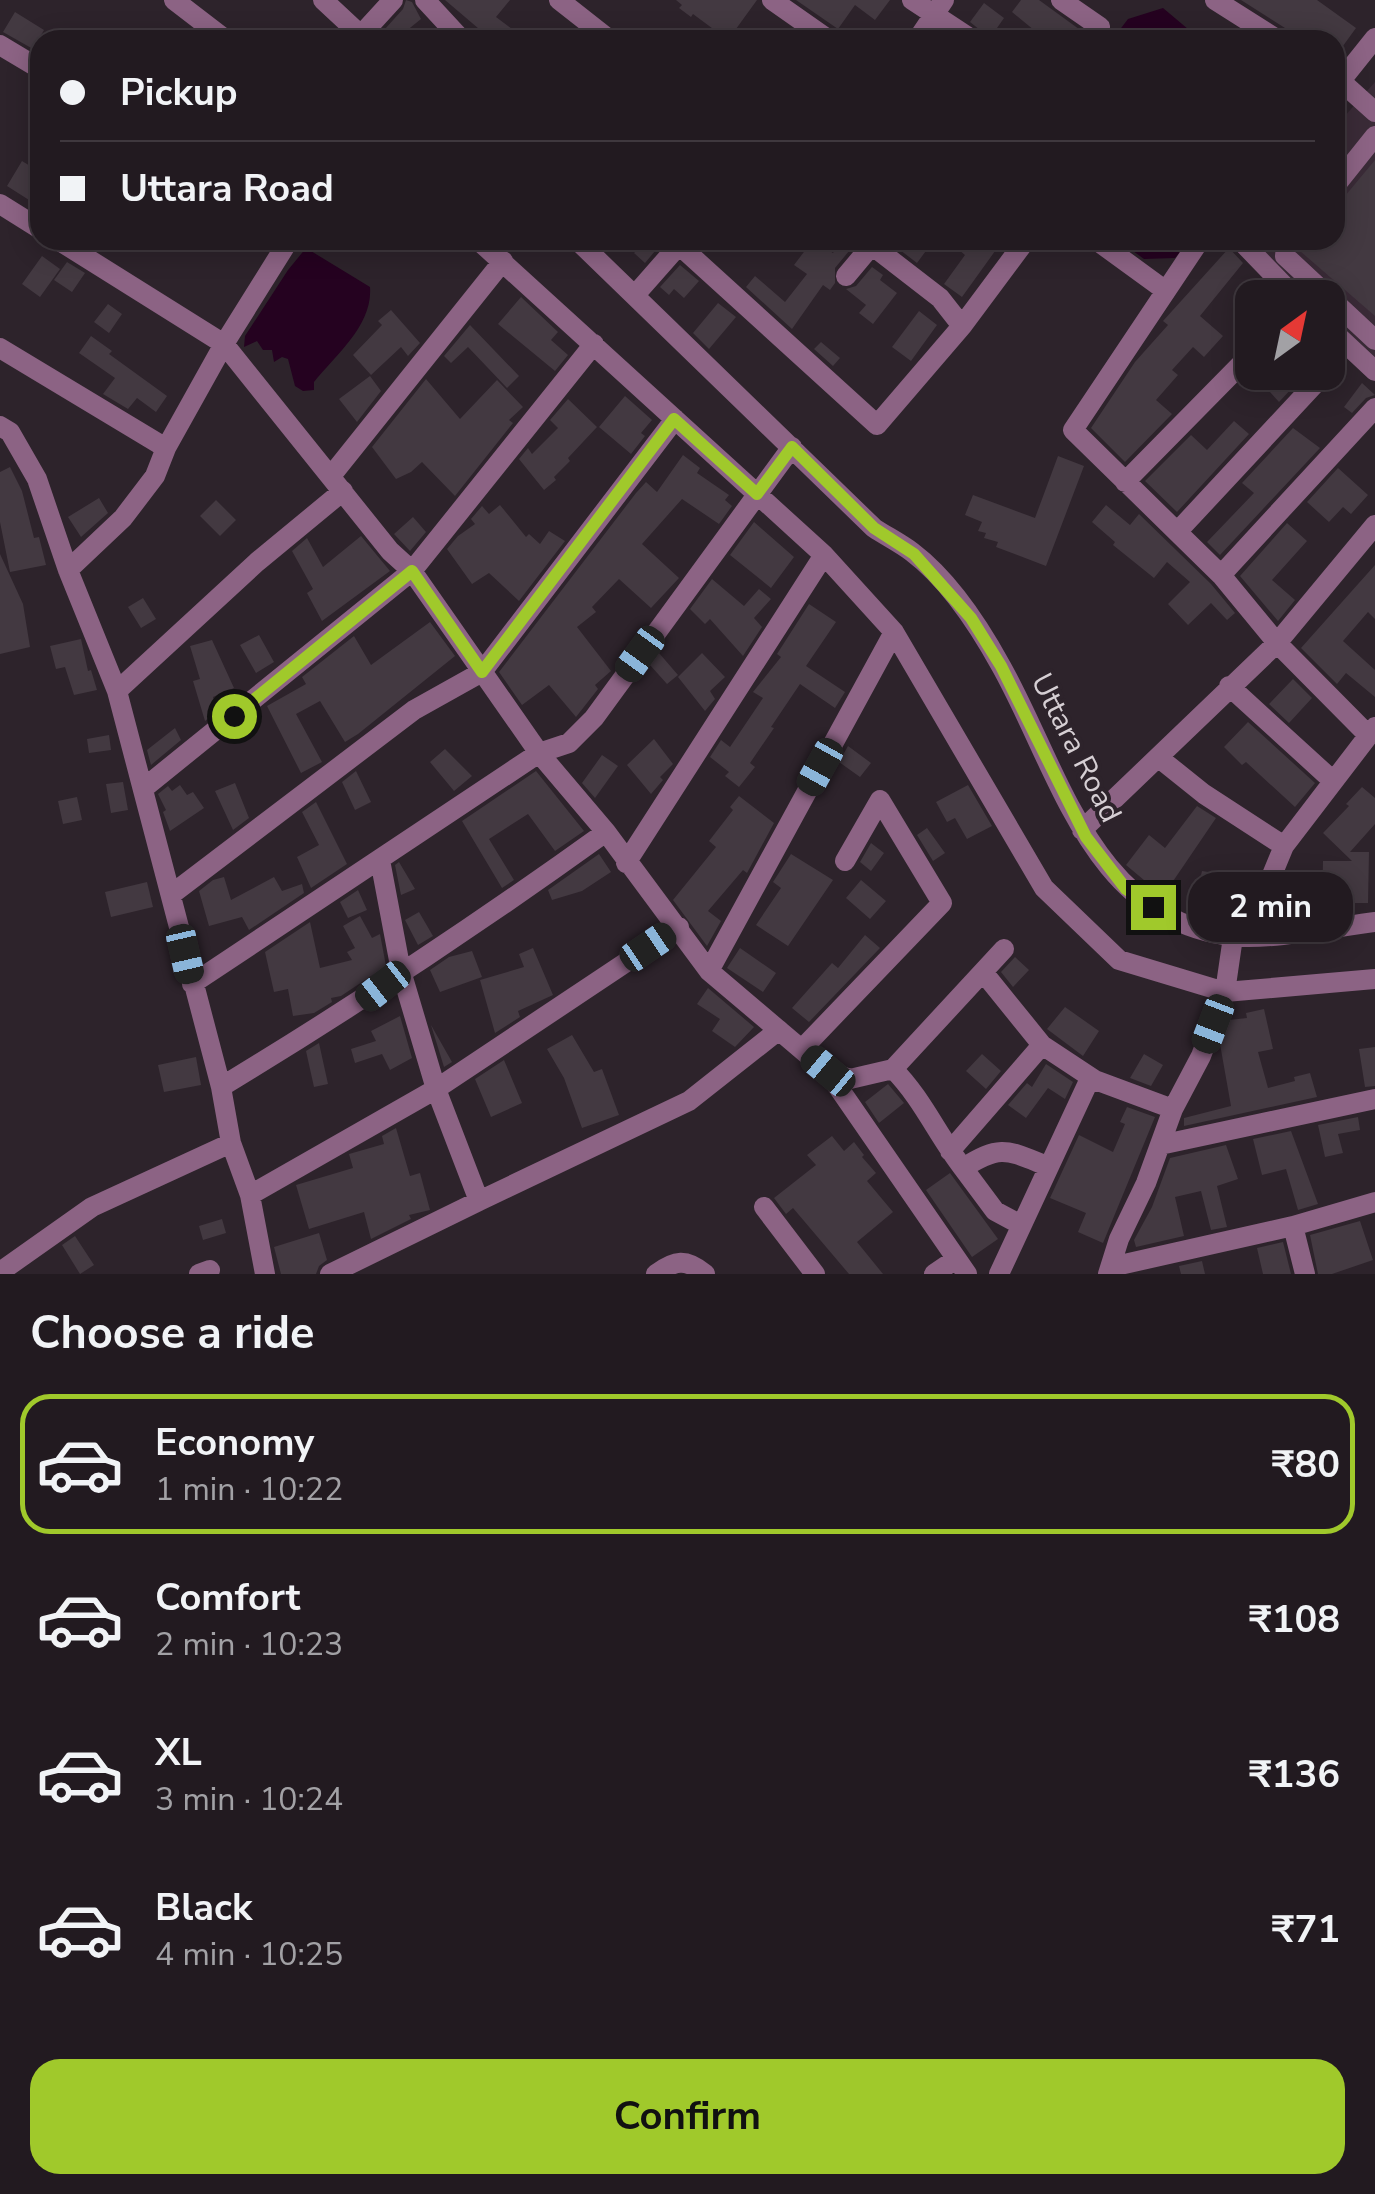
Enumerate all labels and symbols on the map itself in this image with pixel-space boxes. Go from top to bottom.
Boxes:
north arrow [1235,280,1345,390]
car [610,621,670,687]
street label: Uttara Road [1021,666,1131,830]
route start [212,694,257,739]
car [792,733,848,801]
callout: 2 min [1188,872,1353,942]
route end [1131,885,1176,930]
car [615,918,681,976]
car [164,921,206,987]
car [350,956,416,1016]
car [1188,991,1238,1057]
car [795,1040,861,1102]

